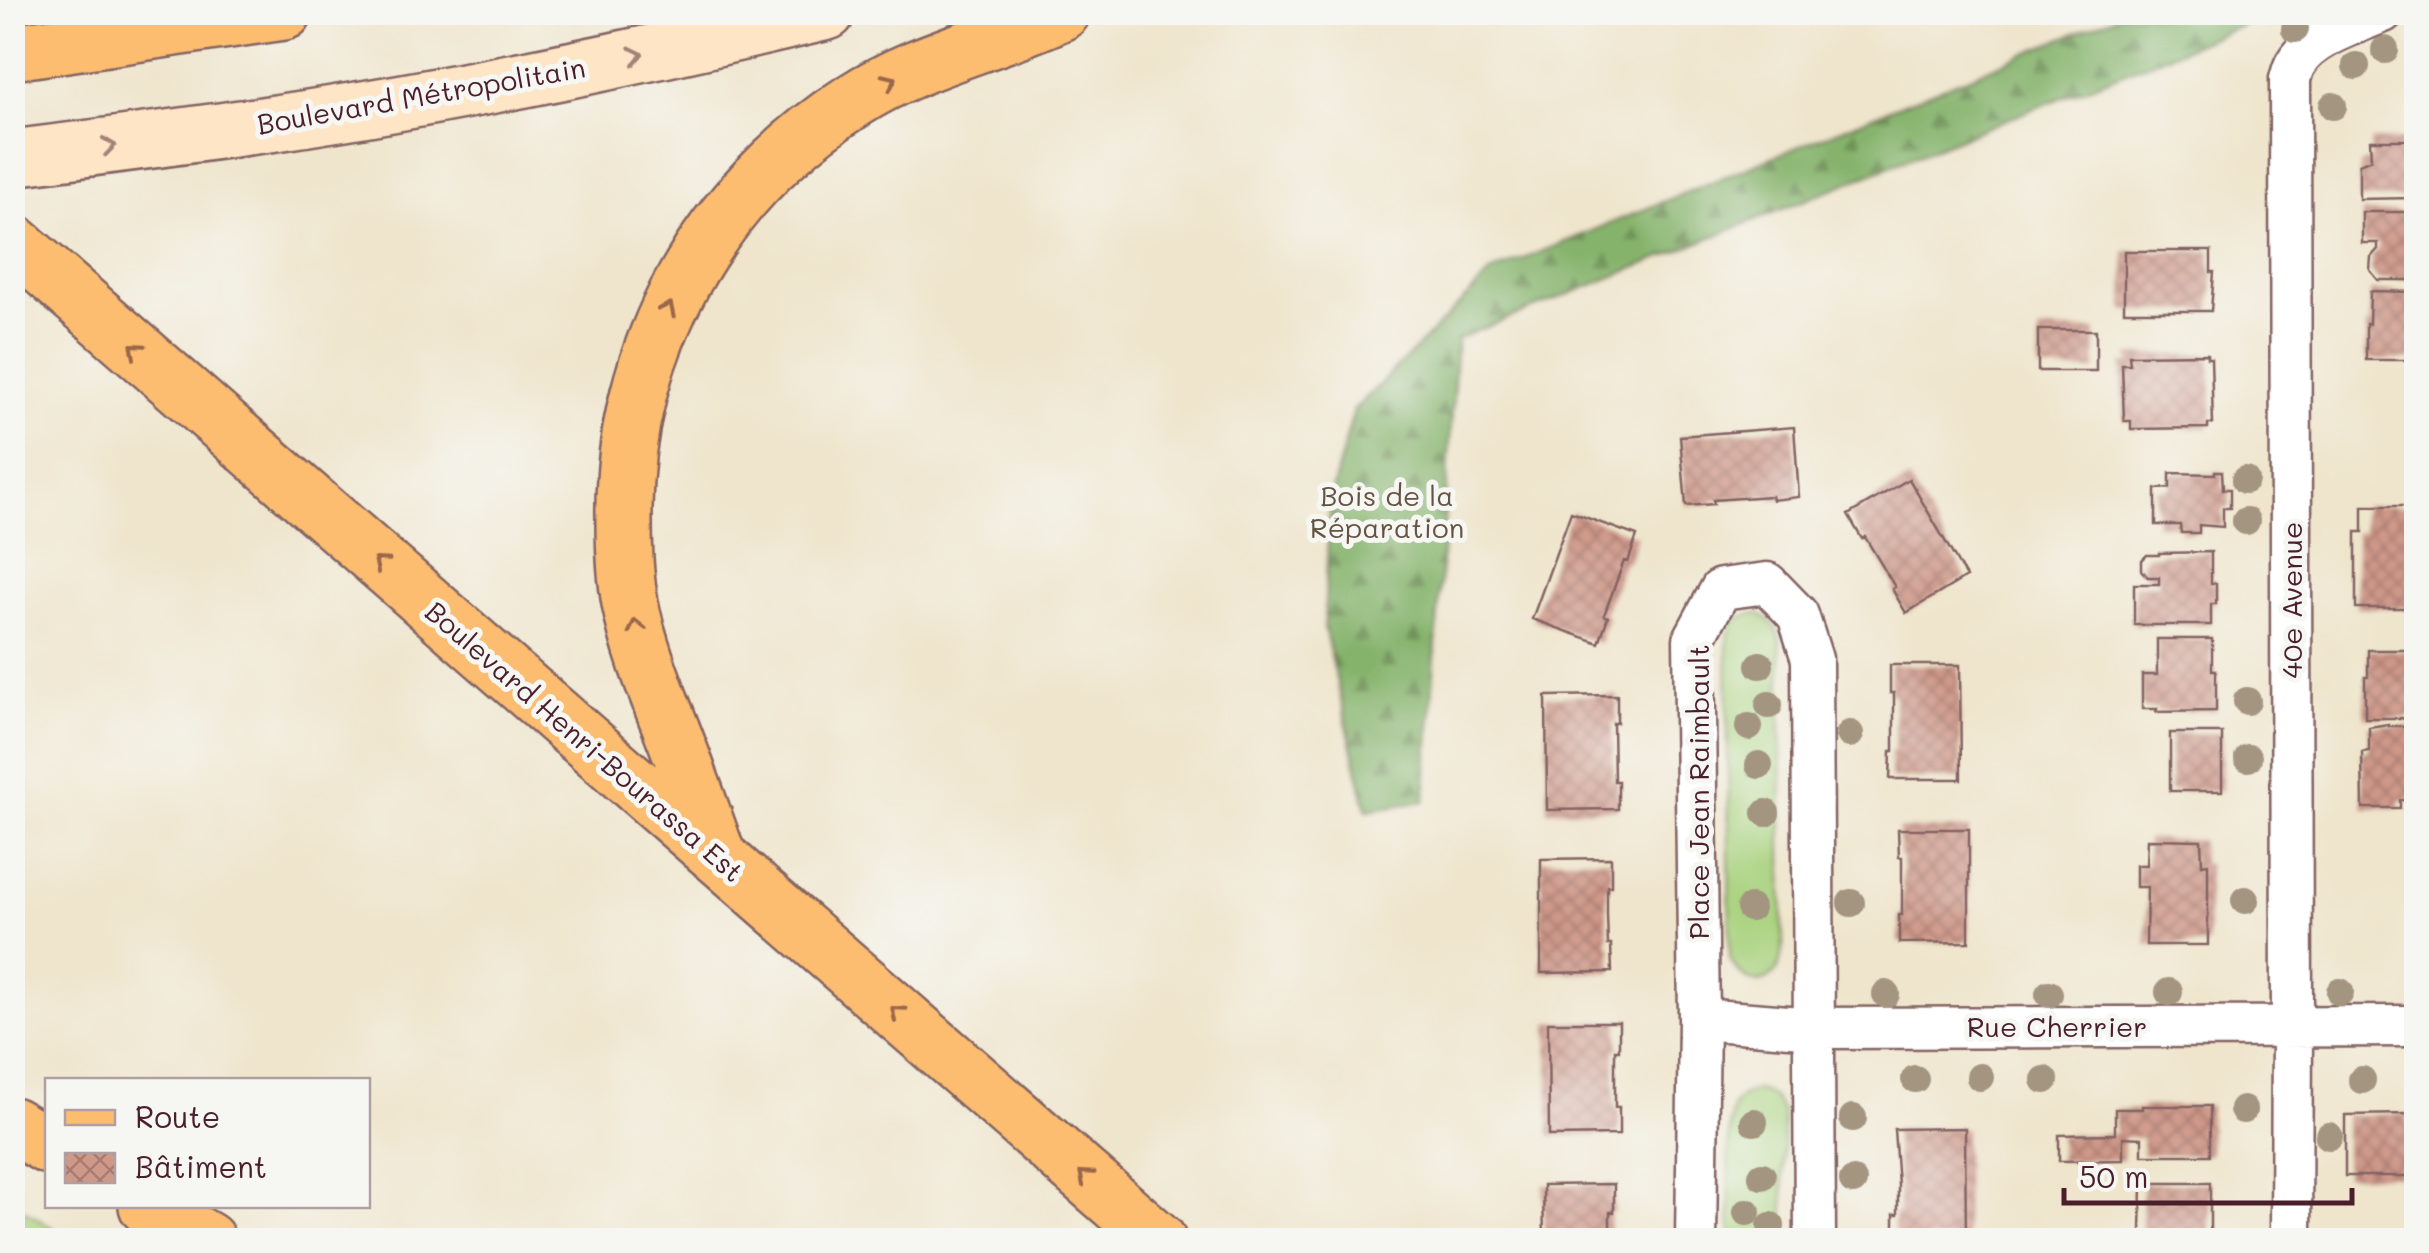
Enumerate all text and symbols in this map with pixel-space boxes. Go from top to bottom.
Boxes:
one-way arrow [627,46,644,67]
street label: Boulevard Métropolitain [254,48,588,142]
one-way arrow [880,74,898,93]
one-way arrow [101,136,118,157]
one-way arrow [656,302,676,320]
one-way arrow [129,343,147,361]
park label: Bois de la Réparation [1310,477,1464,545]
street label: 40e Avenue [2273,522,2309,678]
one-way arrow [373,556,392,574]
street label: Boulevard Henri-Bourassa Est [418,593,752,889]
one-way arrow [627,618,648,635]
street label: Place Jean Raimbault [1680,644,1716,940]
one-way arrow [891,1006,909,1024]
street label: Rue Cherrier [1967,1008,2147,1044]
legend [45,1078,370,1208]
text: Route [135,1096,220,1136]
scale bar [2064,1143,2352,1205]
text: Bâtiment [135,1146,267,1186]
text: 50 m [2079,1156,2149,1196]
one-way arrow [1078,1170,1097,1188]

